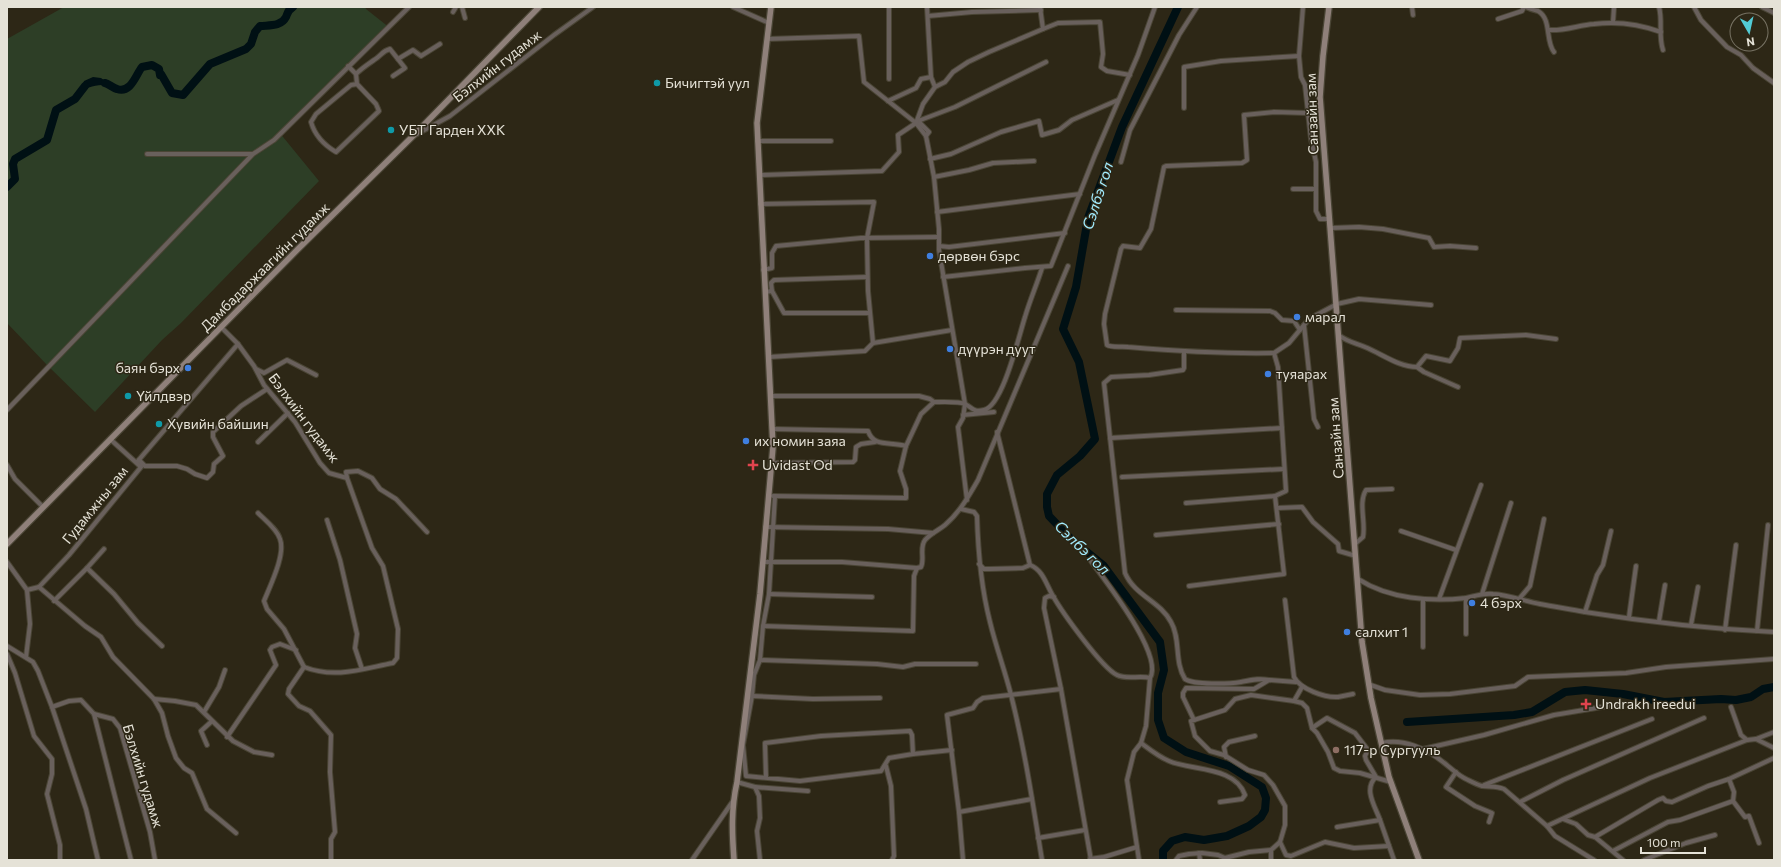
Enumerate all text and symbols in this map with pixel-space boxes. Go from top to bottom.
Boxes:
north arrow [1729,12,1769,52]
street label: Бэлхийн гудамж [449,26,544,105]
text: N [1746,35,1756,49]
street label: Санзайн зам [1302,73,1321,155]
place label: Бичигтэй уул [665,74,750,91]
marker: Бичигтэй уул [652,78,662,88]
place label: УБТ Гарден ХХК [399,121,506,138]
marker: УБТ Гарден ХХК [386,125,396,135]
water label: Сэлбэ гол [1078,159,1117,232]
street label: Дамбадаржаагийн гудамж [197,199,333,335]
place label: дөрвөн бэрс [938,247,1020,264]
marker: дөрвөн бэрс [925,251,935,261]
place label: марал [1305,308,1346,325]
marker: марал [1292,312,1302,322]
place label: дүүрэн дуут [958,340,1036,357]
marker: дүүрэн дуут [945,344,955,354]
place label: баян бэрх [115,359,181,376]
marker: баян бэрх [183,363,193,373]
place label: туяарах [1276,365,1328,382]
marker: туяарах [1263,369,1273,379]
street label: Бэлхийн гудамж [265,370,344,466]
place label: Үйлдвэр [136,387,191,404]
marker: Үйлдвэр [123,391,133,401]
street label: Санзайн зам [1324,397,1347,479]
place label: Хувийн байшин [167,415,269,432]
marker: Хувийн байшин [154,419,164,429]
place label: их номин заяа [754,432,846,449]
marker: их номин заяа [741,436,751,446]
place label: Uvidast Od [762,456,833,473]
marker: Uvidast Od [747,459,759,471]
street label: Гудамжны зам [58,462,131,547]
water label: Сэлбэ гол [1051,517,1114,578]
place label: 4 бэрх [1480,594,1522,611]
marker: 4 бэрх [1467,598,1477,608]
place label: салхит 1 [1355,623,1408,640]
marker: салхит 1 [1342,627,1352,637]
place label: Undrakh ireedui [1595,695,1696,712]
marker: Undrakh ireedui [1580,698,1592,710]
street label: Бэлхийн гудамж [120,722,167,830]
place label: 117-р Сургууль [1344,741,1440,758]
marker: 117-р Сургууль [1331,745,1341,755]
scale bar [1641,829,1705,855]
text: 100 m [1647,835,1681,849]

